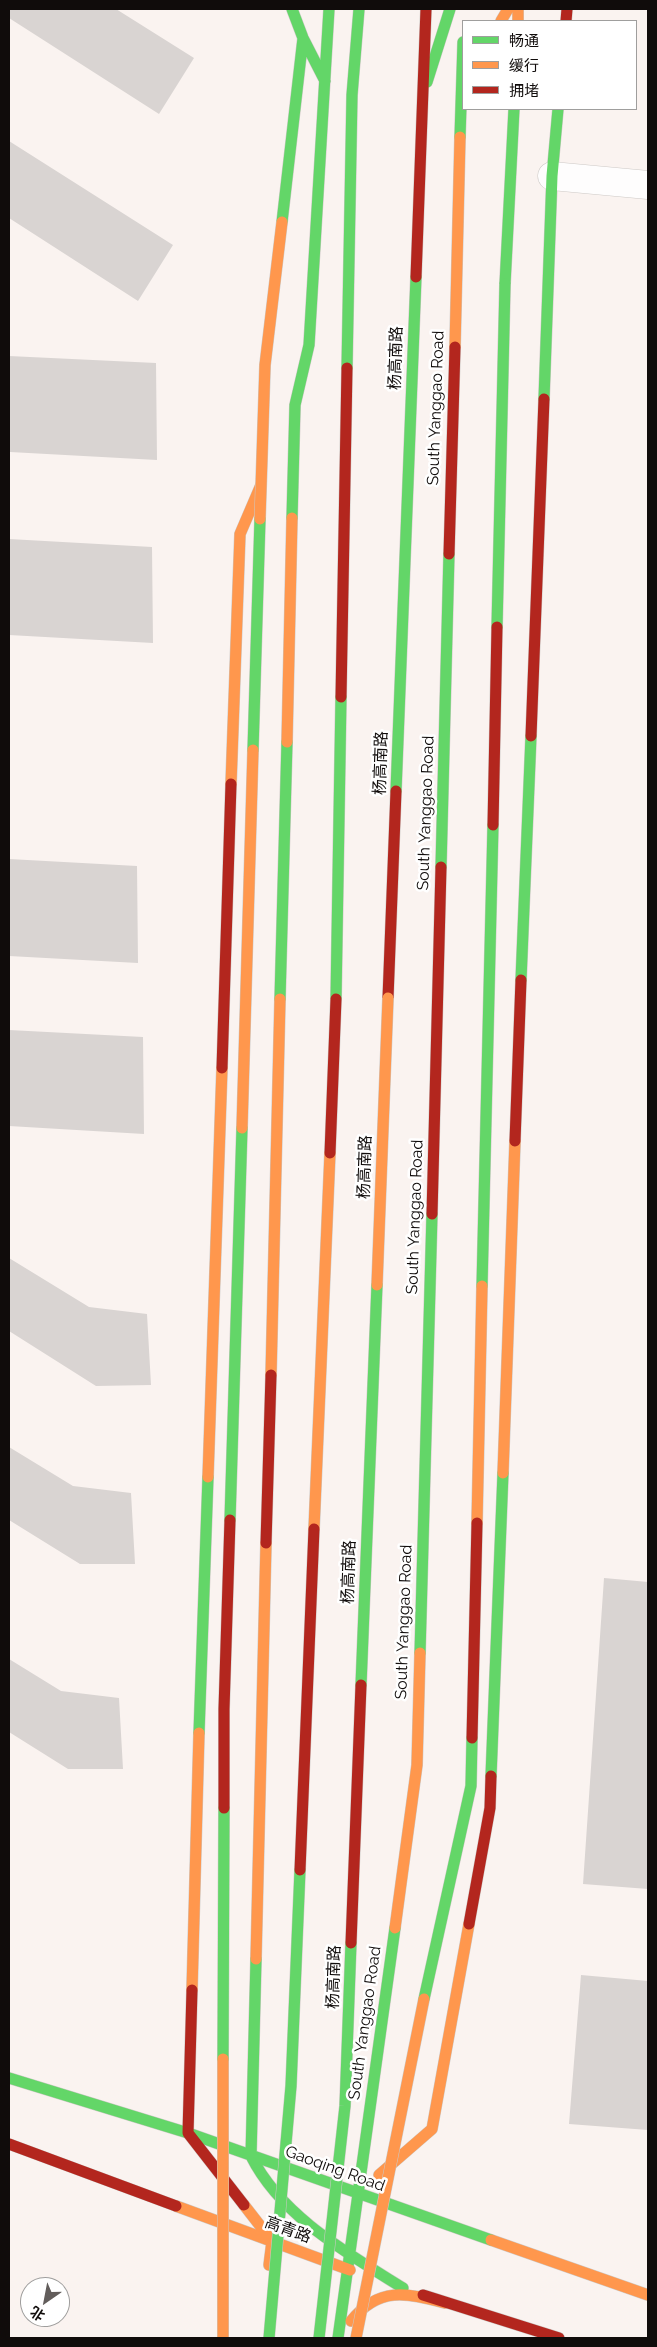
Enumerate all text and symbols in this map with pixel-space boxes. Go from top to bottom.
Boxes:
legend [462,20,637,110]
text: 畅通 [509,32,539,50]
text: 缓行 [509,57,539,75]
text: 拥堵 [509,82,539,100]
street label: 杨高南路 [385,326,407,390]
street label: South Yanggao Road [424,330,448,486]
street label: 杨高南路 [370,731,392,795]
street label: South Yanggao Road [414,735,438,891]
street label: 杨高南路 [354,1135,376,1199]
street label: South Yanggao Road [403,1139,427,1295]
street label: 杨高南路 [338,1540,360,1604]
street label: South Yanggao Road [392,1544,416,1700]
street label: 杨高南路 [323,1945,345,2009]
street label: South Yanggao Road [345,1945,385,2101]
street label: Gaoqing Road [283,2142,387,2196]
street label: 高青路 [262,2213,314,2247]
north arrow [20,2277,70,2327]
text: 北 [27,2303,48,2324]

